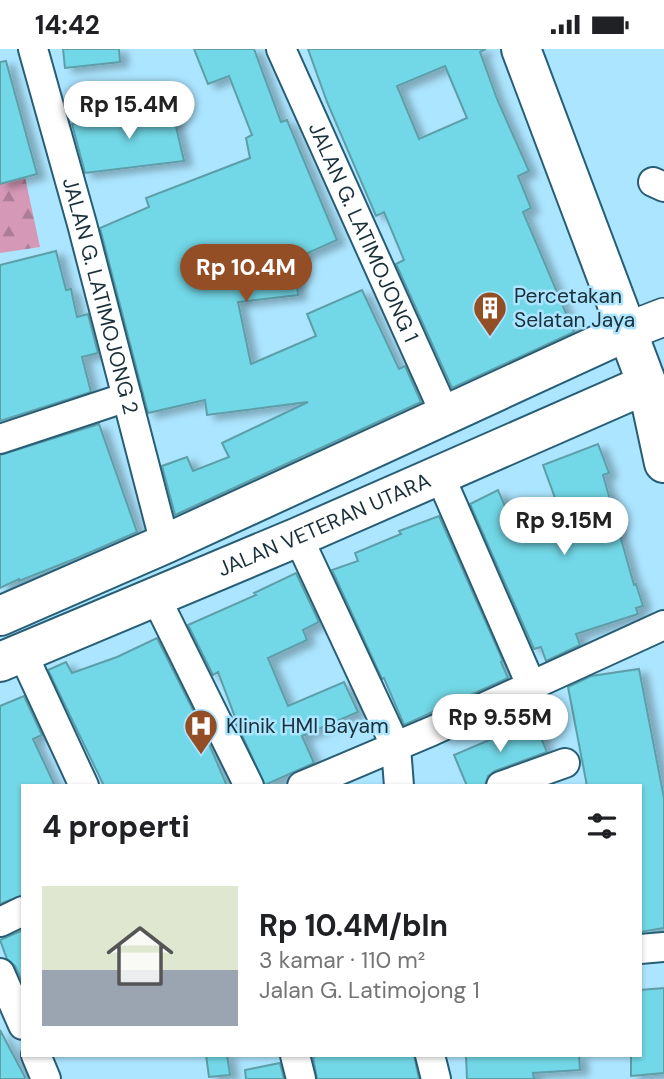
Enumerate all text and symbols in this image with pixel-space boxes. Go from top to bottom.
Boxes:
text: 14:42 [35,8,100,42]
pin: Rp 15.4M [57,81,201,141]
text: Rp 15.4M [80,89,178,119]
street label: JALAN G. LATIMOJONG 1 [302,118,425,347]
street label: JALAN G. LATIMOJONG 2 [56,174,145,417]
pin: Rp 10.4M [174,245,318,304]
text: Rp 10.4M [196,252,296,282]
place label: Percetakan Selatan Jaya [514,282,635,334]
building icon: Percetakan Selatan Jaya [471,289,509,338]
street label: JALAN VETERAN UTARA [213,467,435,583]
pin: Rp 9.15M [492,497,636,557]
text: Rp 9.15M [516,505,613,535]
pin: Rp 9.55M [428,695,572,754]
text: Rp 9.55M [448,702,552,732]
hospital icon: Klinik HMI Bayam [182,707,220,756]
place label: Klinik HMI Bayam [226,712,389,740]
text: 4 properti [42,807,190,846]
icon: filters [583,807,621,845]
text: Rp 10.4M/bln [259,906,448,945]
icon: home [98,914,182,998]
text: 3 kamar · 110 m² [259,945,425,975]
text: Jalan G. Latimojong 1 [259,975,480,1005]

